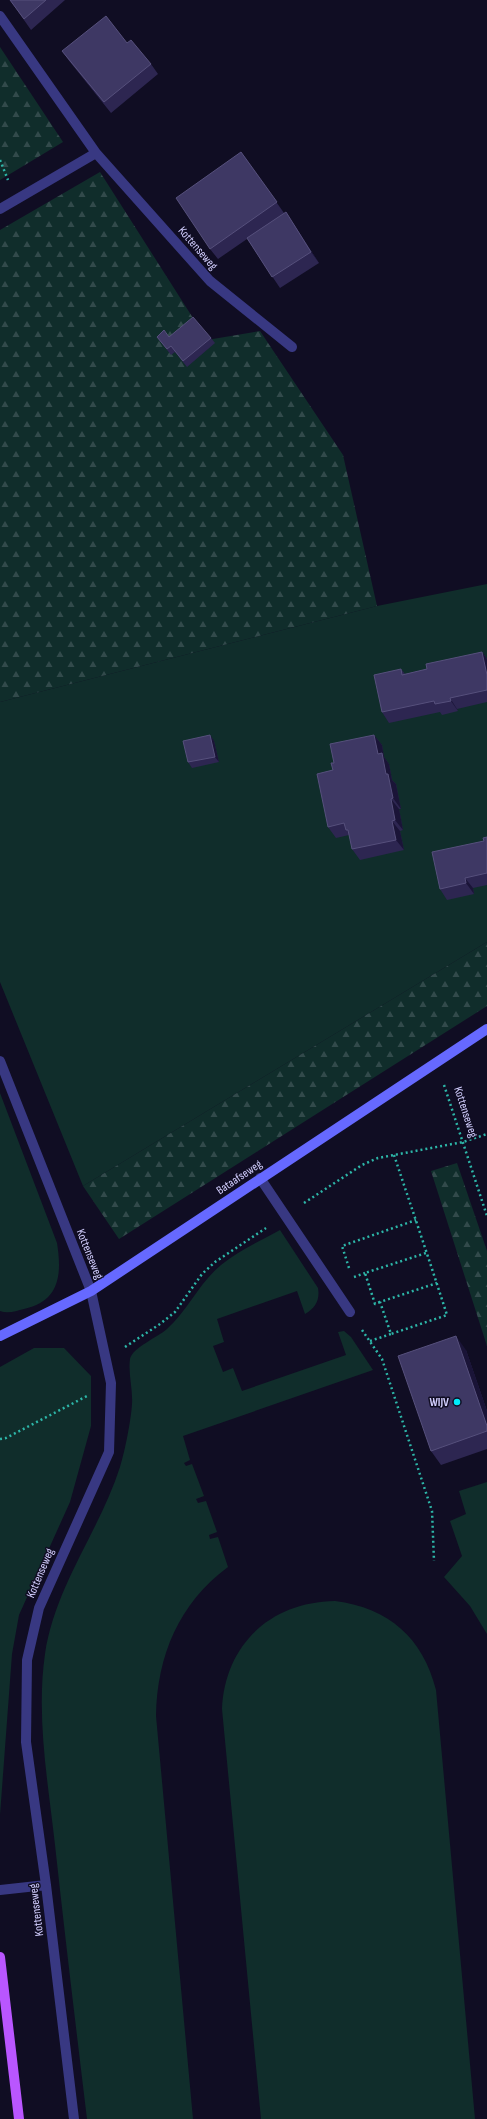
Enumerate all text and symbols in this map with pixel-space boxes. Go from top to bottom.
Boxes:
street label: Kottenseweg [175,223,221,273]
street label: Kottenseweg [450,1085,481,1140]
street label: Bataafseweg [214,1157,265,1198]
street label: Kottenseweg [73,1227,106,1282]
place label: WIJV [429,1395,449,1410]
marker: WIJV [452,1397,462,1407]
street label: Kottenseweg [23,1546,58,1600]
street label: Kottenseweg [26,1883,47,1937]

